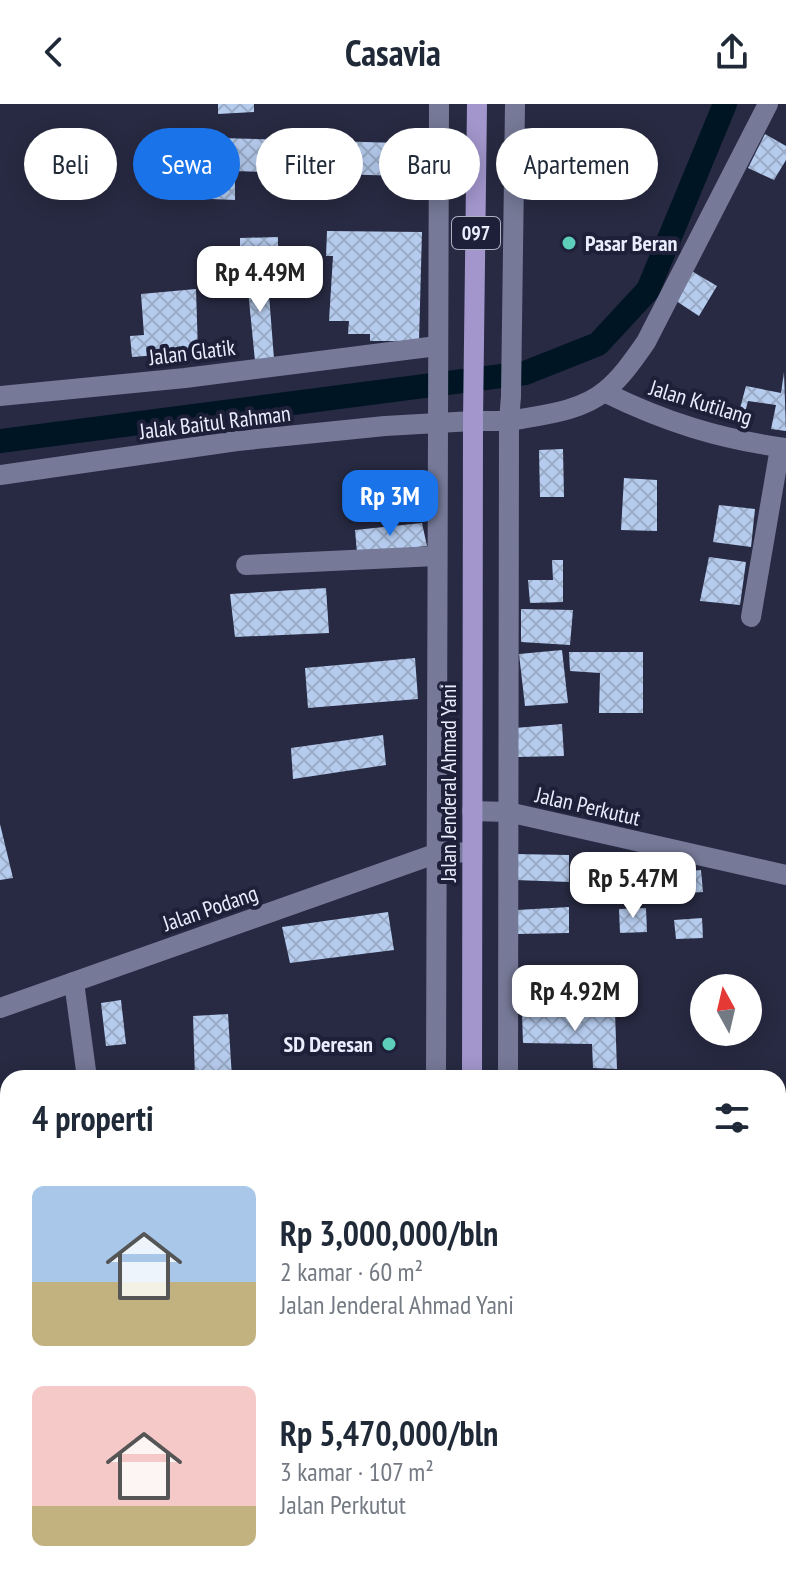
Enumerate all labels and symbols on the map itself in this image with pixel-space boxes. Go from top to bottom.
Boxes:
road number: 097 [452,217,500,249]
place label: Pasar Beran [585,229,678,257]
marker: Pasar Beran [560,234,578,252]
pin: Rp 4.49M [177,246,343,314]
street label: Jalan Glatik [146,333,237,371]
street label: Jalan Kutilang [645,373,756,431]
street label: Jalak Baitul Rahman [137,399,292,445]
pin: Rp 3M [334,470,446,538]
street label: Jalan Jenderal Ahmad Yani [434,684,462,883]
street label: Jalan Perkutut [532,780,643,832]
pin: Rp 5.47M [550,852,716,920]
street label: Jalan Podang [158,879,261,938]
pin: Rp 4.92M [492,965,658,1033]
north arrow [690,974,762,1046]
place label: SD Deresan [284,1030,373,1058]
marker: SD Deresan [380,1035,398,1053]

